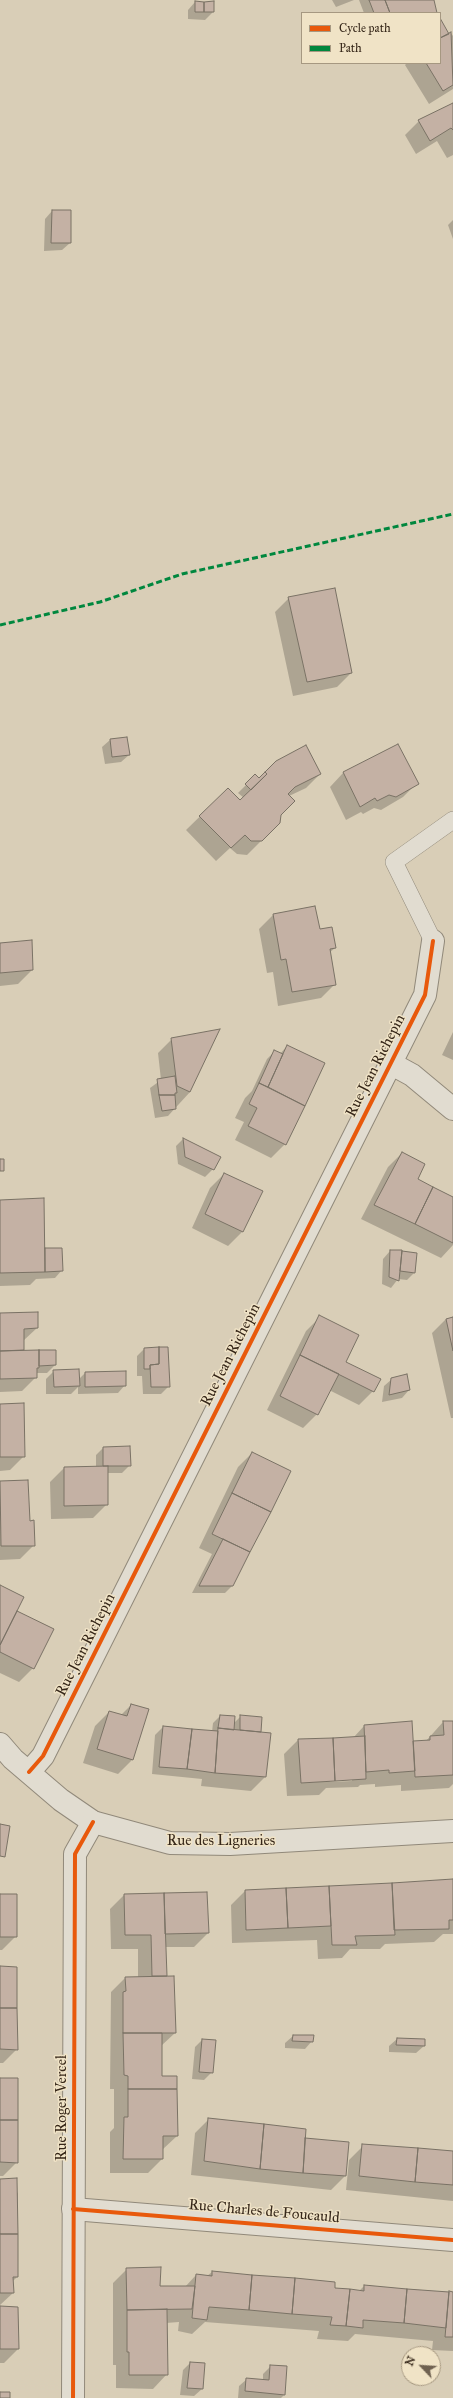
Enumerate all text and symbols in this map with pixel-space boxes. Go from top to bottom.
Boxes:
legend [301,12,441,64]
text: Cycle path [339,21,391,35]
text: Path [339,41,362,55]
street label: Rue Jean Richepin [342,1012,410,1120]
street label: Rue Jean Richepin [197,1301,265,1409]
street label: Rue Jean Richepin [52,1591,120,1699]
street label: Rue des Ligneries [167,1832,275,1850]
street label: Rue Roger Vercel [53,2055,71,2161]
street label: Rue Charles de Foucauld [188,2196,340,2228]
north arrow [401,2346,441,2386]
text: N [403,2354,418,2368]

